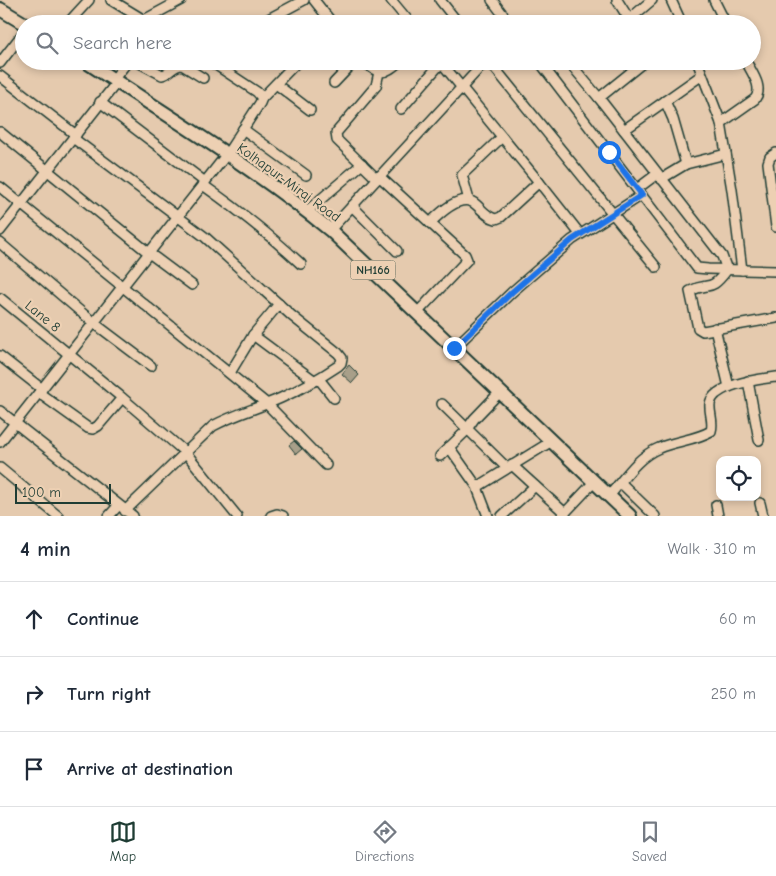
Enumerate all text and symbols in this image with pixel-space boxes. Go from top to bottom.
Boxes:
search box [15,15,761,70]
icon: search [33,29,61,57]
text: Search here [73,32,172,54]
street label: Kolhapur-Miraj Road [234,139,344,226]
route start [598,141,621,164]
road number: NH166 [350,260,396,280]
street label: Lane 8 [22,297,64,336]
route end [443,337,466,360]
map controls [716,456,761,501]
button: locate [716,456,761,501]
scale bar [15,481,111,504]
text: 100 m [22,484,61,501]
text: 4 min [20,537,71,561]
text: Walk · 310 m [667,540,756,558]
icon: ahead [20,605,48,633]
text: Continue [67,608,139,630]
text: 60 m [719,610,756,628]
icon: right [20,680,48,708]
text: Turn right [67,683,151,705]
text: 250 m [711,685,756,703]
icon: arrive [20,755,48,783]
text: Arrive at destination [67,758,233,780]
tab: Map [109,818,137,865]
tab: Directions [355,818,414,865]
tab: Saved [632,818,667,865]

